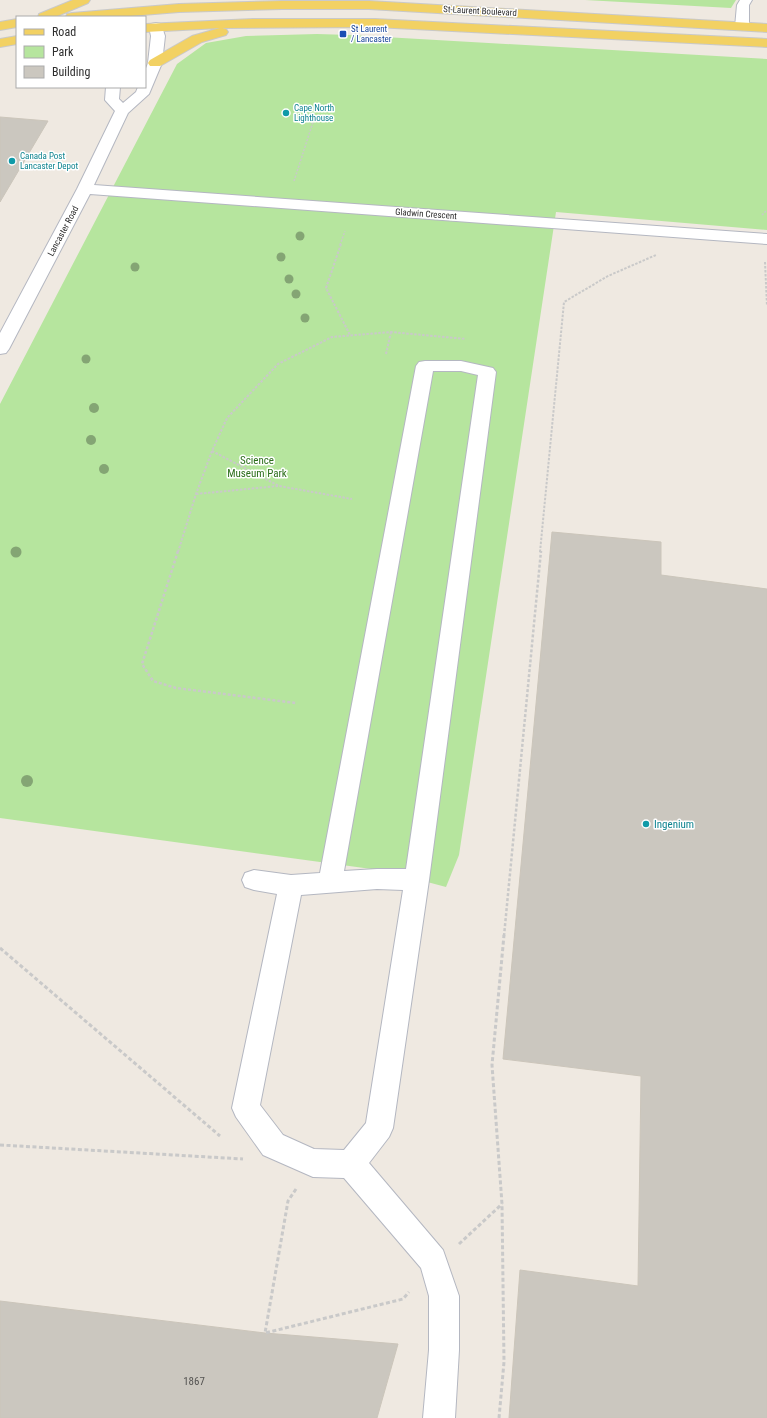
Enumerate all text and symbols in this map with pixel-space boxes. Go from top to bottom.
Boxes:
street label: St-Laurent Boulevard [443,4,517,18]
legend [16,16,146,88]
place label: St Laurent / Lancaster [351,24,392,44]
text: Road [52,25,76,39]
marker: St Laurent / Lancaster [338,29,348,39]
text: Park [52,45,74,59]
text: Building [52,65,90,79]
place label: Cape North Lighthouse [294,103,334,123]
marker: Cape North Lighthouse [281,108,291,118]
place label: Canada Post Lancaster Depot [20,151,79,171]
marker: Canada Post Lancaster Depot [7,156,17,166]
street label: Lancaster Road [46,204,80,258]
street label: Gladwin Crescent [395,207,458,221]
park label: Science Museum Park [227,454,287,480]
place label: Ingenium [654,818,694,831]
marker: Ingenium [641,819,651,829]
house number: 1867 [183,1375,205,1388]

